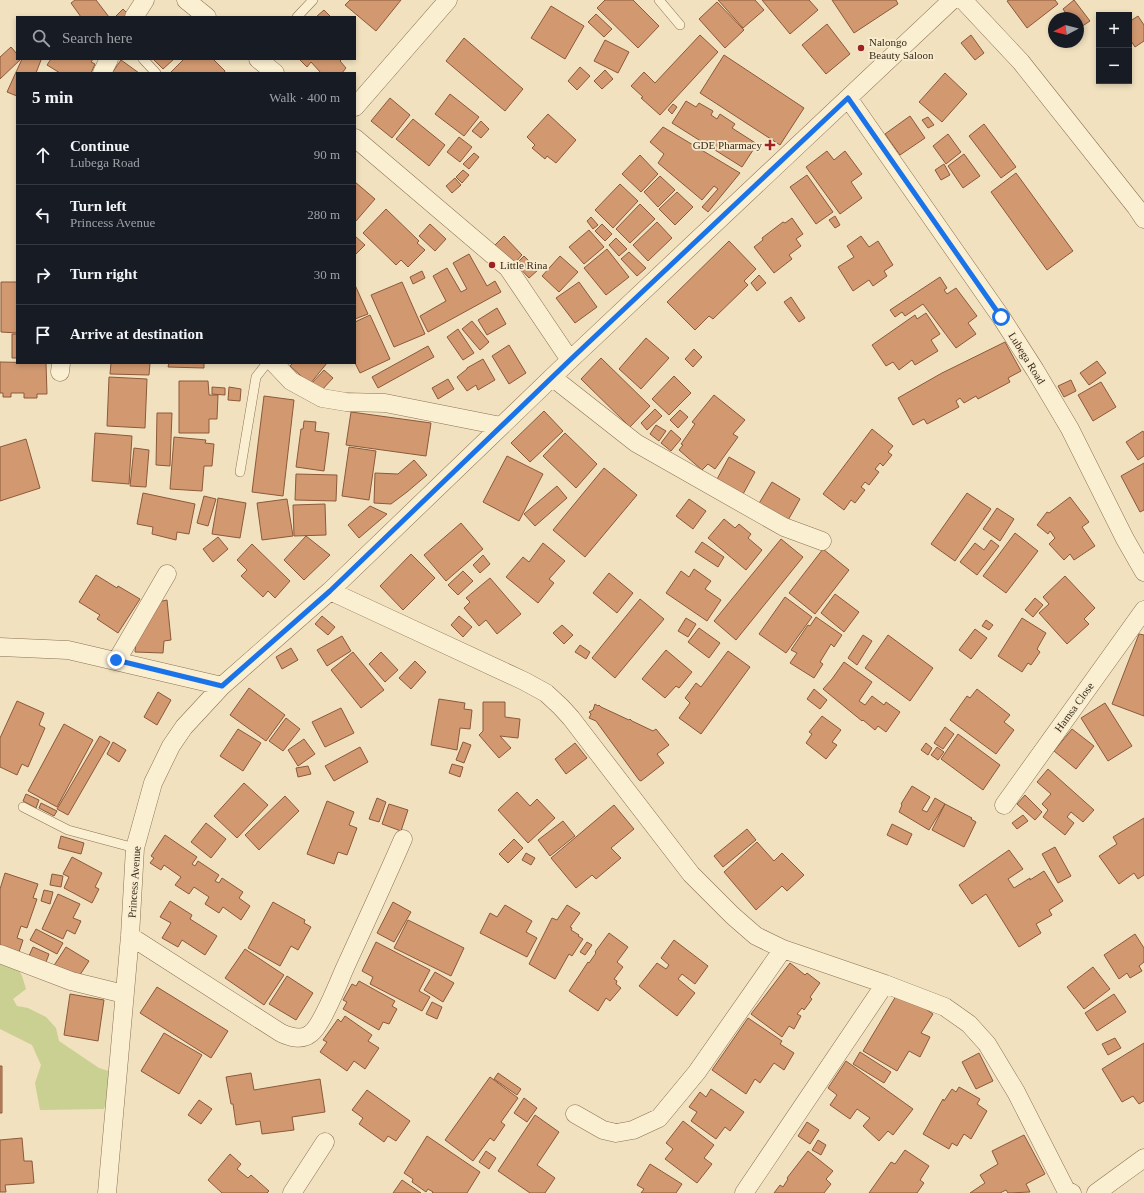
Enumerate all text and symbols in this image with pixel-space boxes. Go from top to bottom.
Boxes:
north arrow [1048,12,1084,48]
map controls [1096,12,1132,84]
button: + [1096,12,1132,48]
search box [16,16,356,60]
icon: search [30,27,52,49]
text: Search here [62,30,132,46]
place label: Nalongo Beauty Saloon [869,36,934,61]
marker: Nalongo Beauty Saloon [856,43,866,53]
button: − [1096,48,1132,84]
text: 5 min [32,88,73,107]
text: Walk · 400 m [269,90,340,105]
text: Continue [70,138,129,154]
place label: GDE Pharmacy [693,139,762,151]
marker: GDE Pharmacy [765,140,775,150]
icon: ahead [32,144,54,166]
text: 90 m [314,147,340,162]
text: Lubega Road [70,155,140,170]
text: Turn left [70,198,127,214]
icon: left [32,204,54,226]
text: 280 m [307,207,340,222]
text: Princess Avenue [70,215,155,230]
place label: Little Rina [500,259,547,271]
marker: Little Rina [487,260,497,270]
icon: right [32,264,54,286]
text: Turn right [70,266,137,282]
text: 30 m [314,267,340,282]
route start [992,308,1010,326]
icon: arrive [32,324,54,346]
text: Arrive at destination [70,326,203,342]
street label: Lubega Road [1006,330,1048,387]
route end [107,651,125,669]
street label: Hamsa Close [1052,680,1096,734]
street label: Princess Avenue [125,845,143,918]

